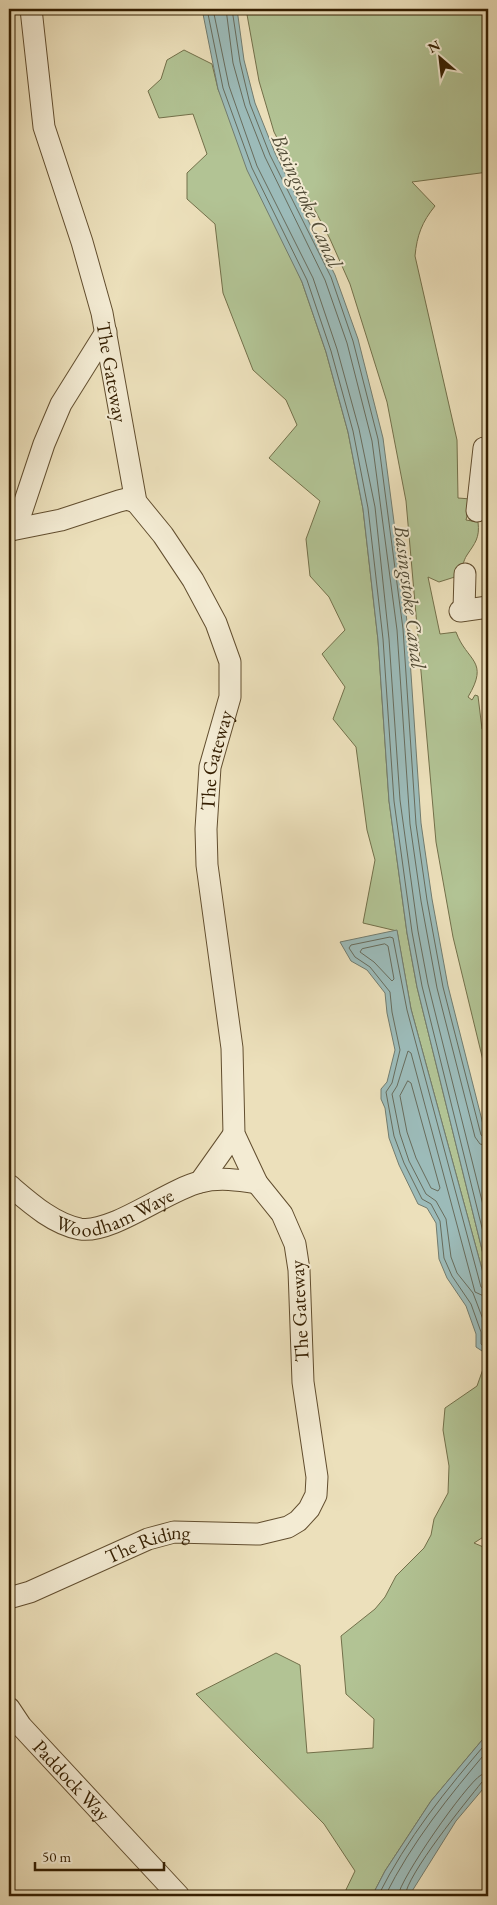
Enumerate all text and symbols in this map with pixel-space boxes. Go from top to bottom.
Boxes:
north arrow [414,32,464,82]
text: N [425,36,444,57]
water label: Basingstoke Canal [265,128,350,273]
street label: The Gateway [90,319,134,425]
water label: Basingstoke Canal [388,523,433,671]
street label: The Gateway [194,707,239,811]
street label: Woodham Waye [52,1182,178,1243]
street label: The Gateway [283,1259,315,1363]
street label: The Riding [101,1519,191,1570]
street label: Paddock Way [27,1734,116,1827]
scale bar [35,1840,164,1872]
text: 50 m [42,1847,71,1866]

